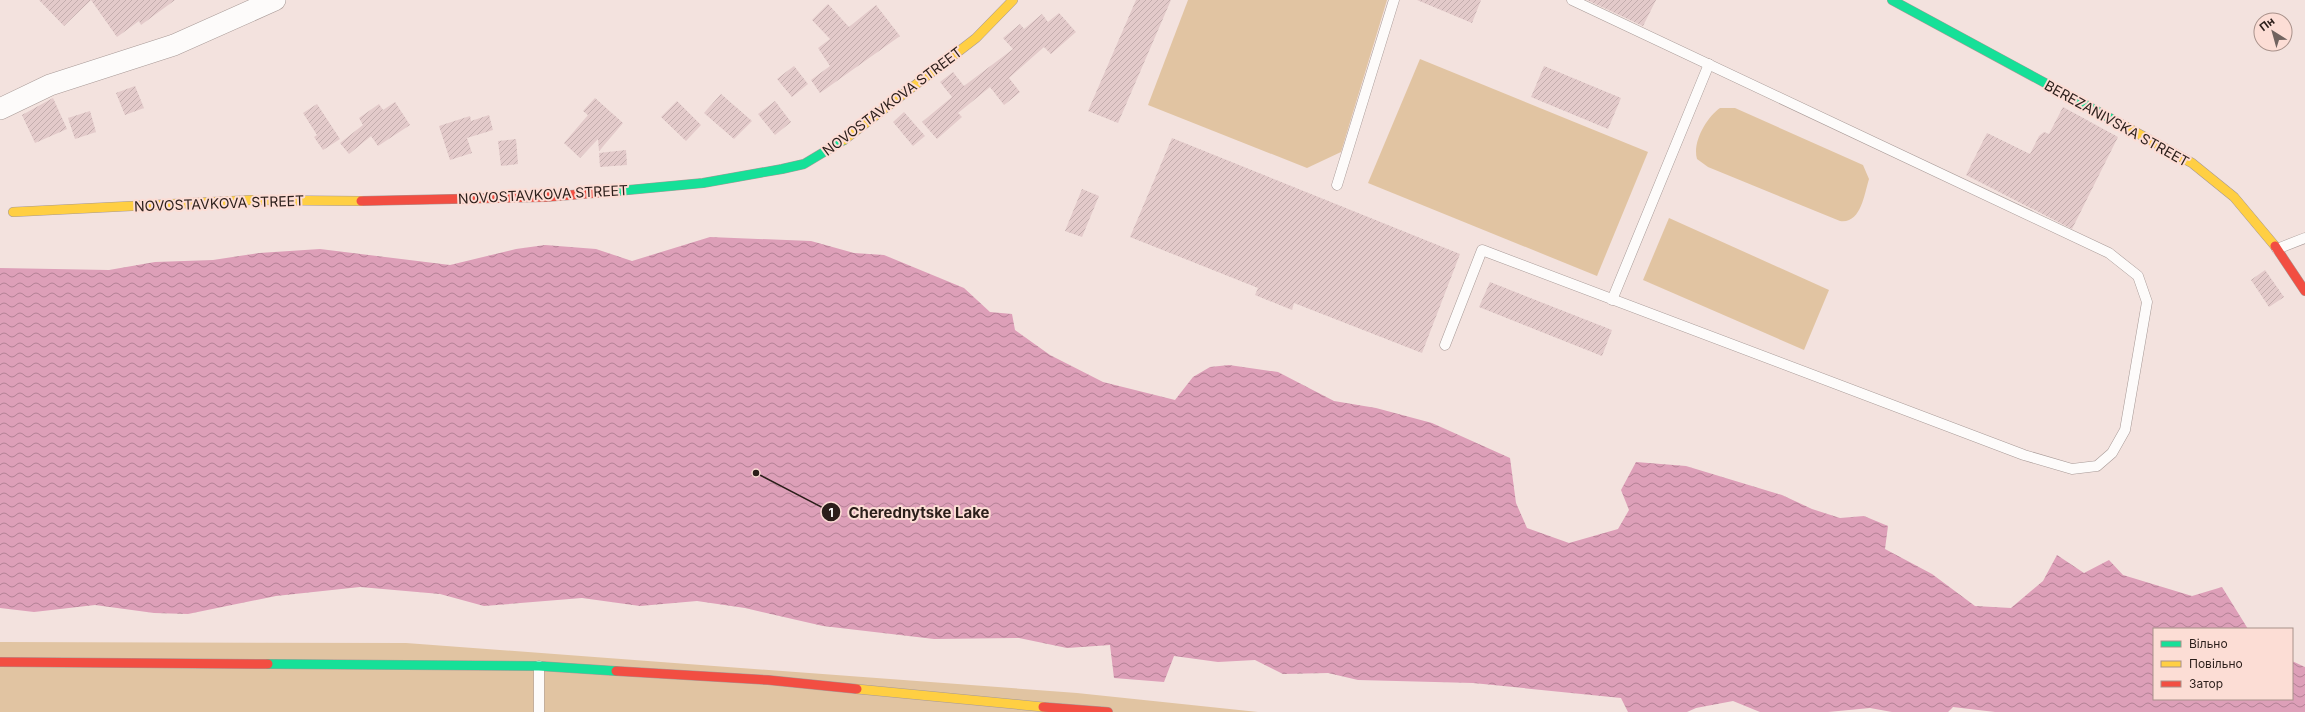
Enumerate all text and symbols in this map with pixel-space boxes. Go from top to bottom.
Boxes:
north arrow [2253,12,2293,52]
text: Пн [2257,14,2277,34]
street label: NOVOSTAVKOVA STREET [819,43,965,159]
street label: BEREZANIVSKA STREET [2042,76,2192,170]
street label: NOVOSTAVKOVA STREET [458,181,628,207]
street label: NOVOSTAVKOVA STREET [134,192,304,214]
callout: Cherednytske Lake [821,499,998,526]
text: Cherednytske Lake [849,503,990,522]
text: 1 [828,505,834,520]
legend [2153,628,2293,700]
text: Вільно [2189,636,2228,651]
text: Повільно [2189,656,2243,671]
text: Затор [2189,676,2223,691]

